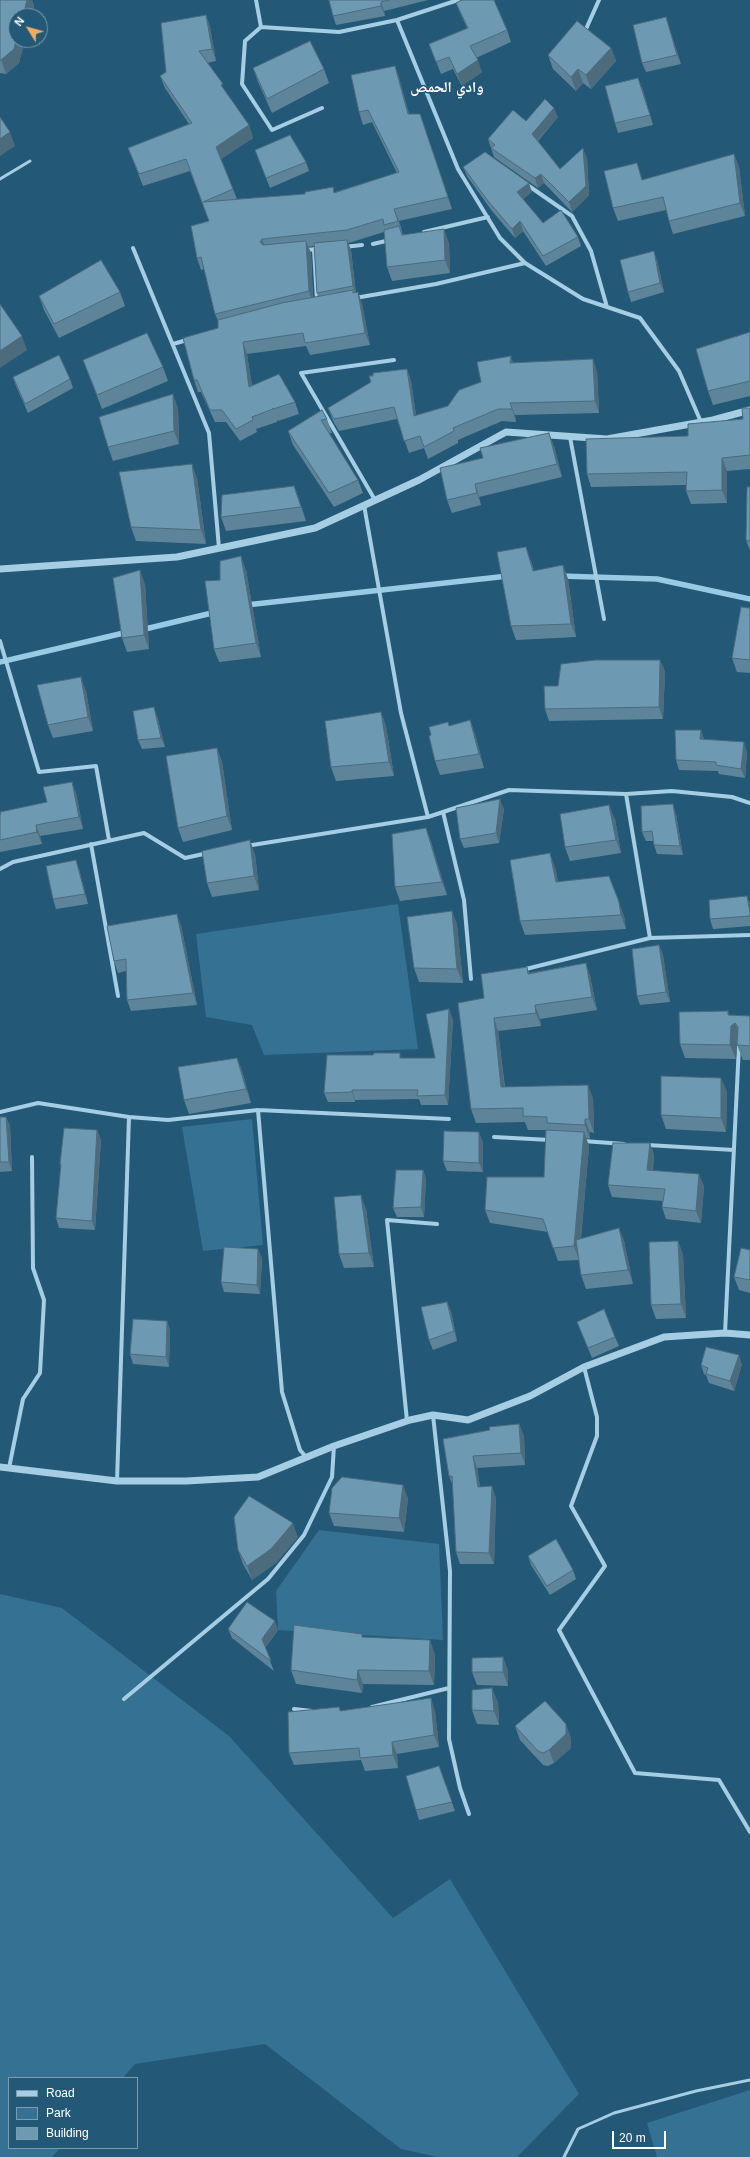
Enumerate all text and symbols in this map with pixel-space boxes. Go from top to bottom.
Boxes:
north arrow [8,8,48,48]
text: N [12,15,26,28]
district label: وادي الحمص [410,79,484,97]
legend [8,2077,138,2149]
text: Road [46,2086,75,2100]
text: Park [46,2106,71,2120]
scale bar [614,2123,668,2149]
text: Building [46,2126,89,2140]
text: 20 m [619,2131,646,2145]

